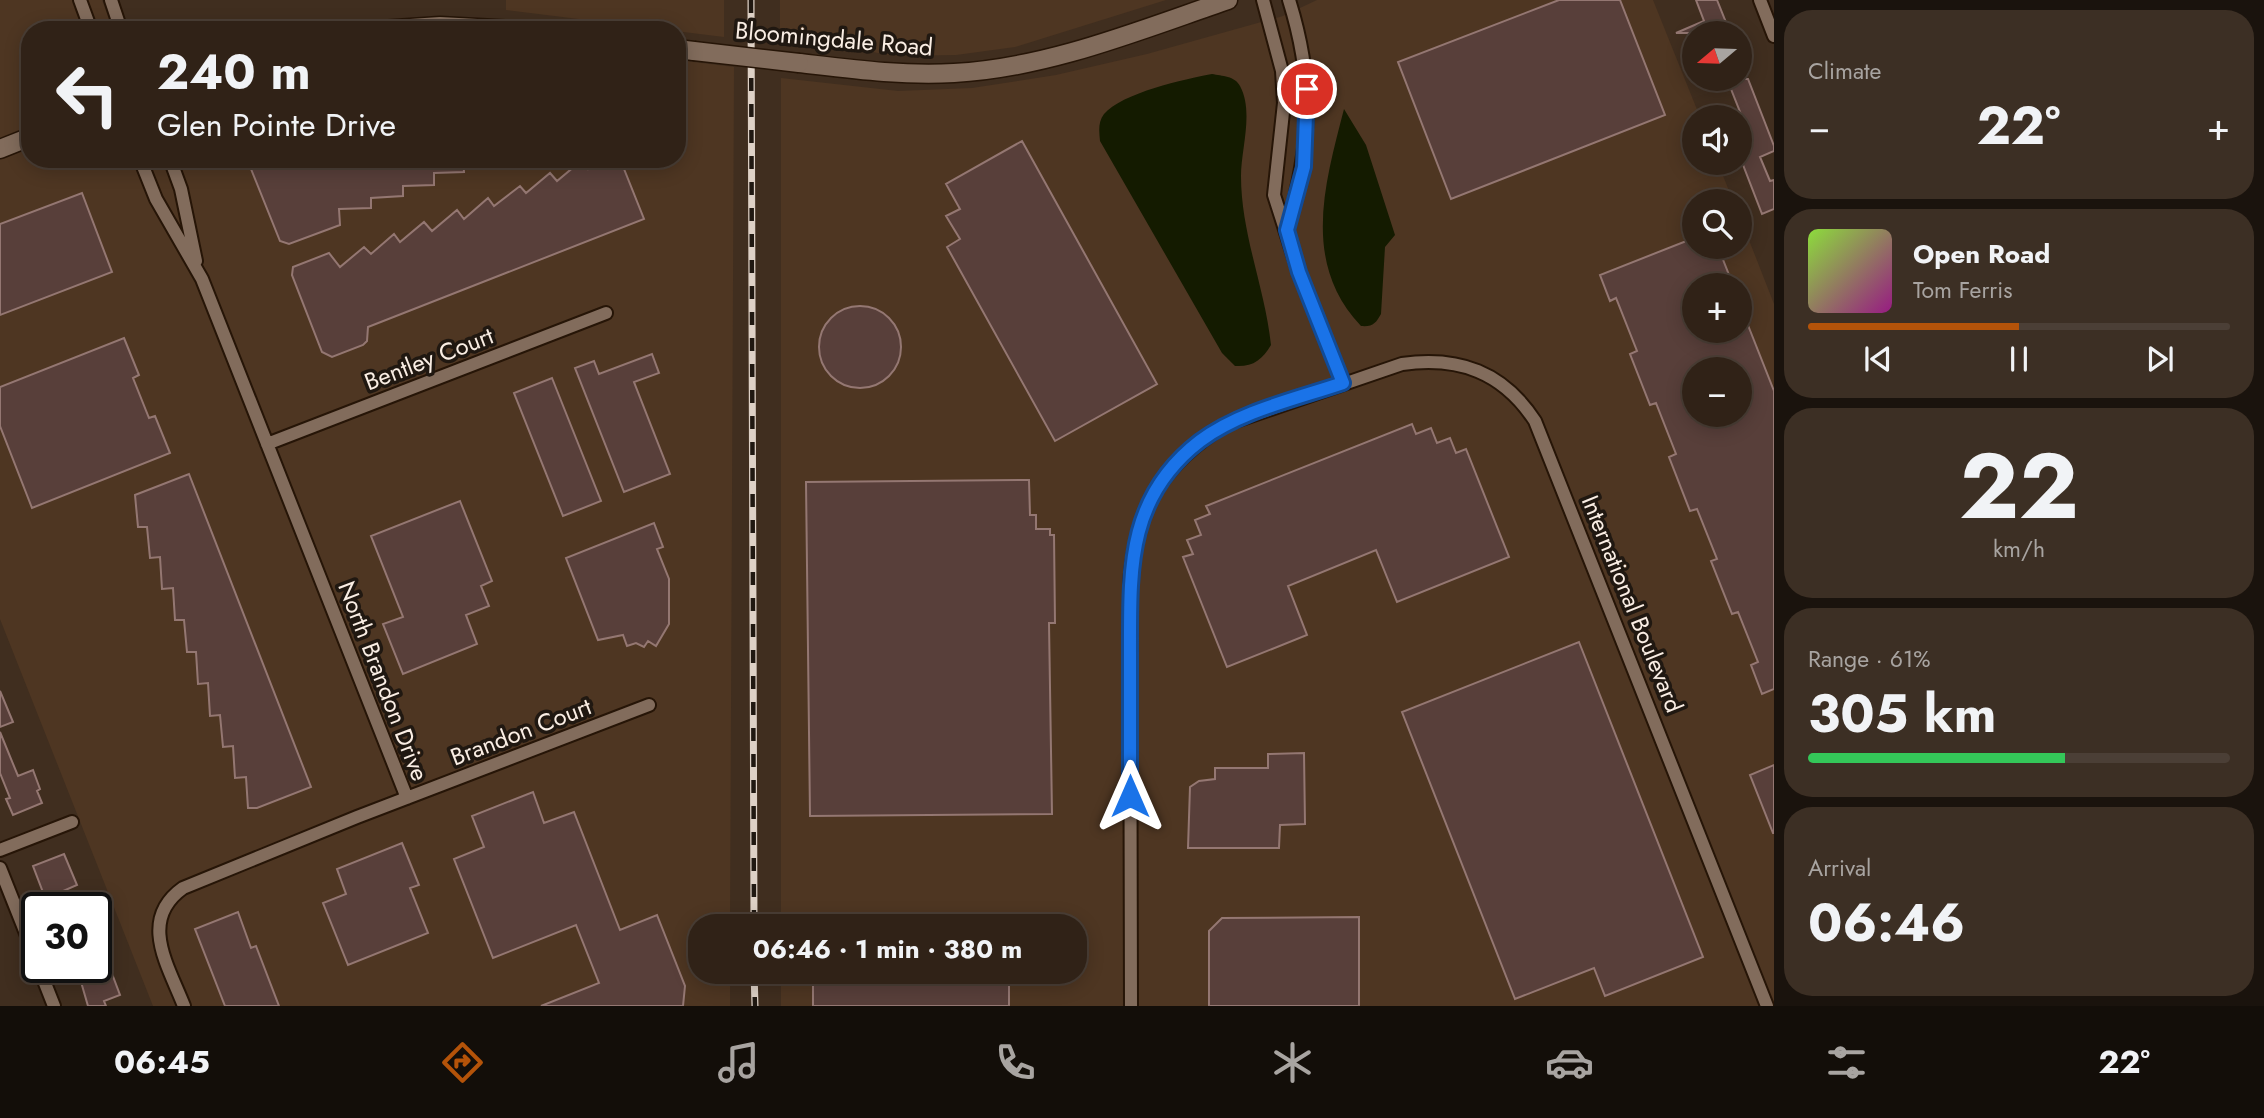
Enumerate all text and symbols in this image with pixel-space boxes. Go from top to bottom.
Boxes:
street label: Bloomingdale Road [734,12,934,65]
north arrow [1682,21,1752,91]
map controls [1682,21,1752,427]
text: 240 m [157,37,311,107]
icon: left [42,49,133,140]
text: Climate [1808,54,1881,88]
pin [1277,59,1337,119]
icon: arrive [1288,70,1326,108]
text: 22° [1977,88,2060,164]
text: − [1808,99,1830,154]
text: + [2207,99,2230,154]
text: Glen Pointe Drive [157,102,396,148]
button: sound [1682,105,1752,175]
button: search [1682,189,1752,259]
text: Open Road [1913,235,2050,273]
button: + [1682,273,1752,343]
text: Tom Ferris [1913,273,2012,307]
street label: Bentley Court [359,318,499,399]
icon: previous [1859,340,1897,378]
icon: pause [2000,340,2038,378]
icon: next [2141,340,2179,378]
button: − [1682,357,1752,427]
text: 22 [1959,421,2079,552]
street label: International Boulevard [1573,490,1692,718]
text: km/h [1993,532,2045,566]
street label: North Brandon Drive [329,576,438,786]
text: Range · 61% [1808,642,1931,676]
text: 305 km [1808,676,1997,752]
street label: Brandon Court [445,689,597,774]
position arrow [1093,759,1167,833]
text: Arrival [1808,851,1871,885]
text: 06:46 [1808,885,1965,961]
speed limit sign: 30 [21,892,112,983]
text: 06:46 · 1 min · 380 m [753,930,1022,968]
icon: directions [438,1038,487,1087]
icon: music [714,1038,763,1087]
icon: phone [991,1038,1040,1087]
icon: climate [1268,1038,1317,1087]
icon: car [1545,1038,1594,1087]
icon: filters [1822,1038,1871,1087]
text: 06:45 [114,1039,210,1085]
text: 22° [2099,1039,2150,1085]

